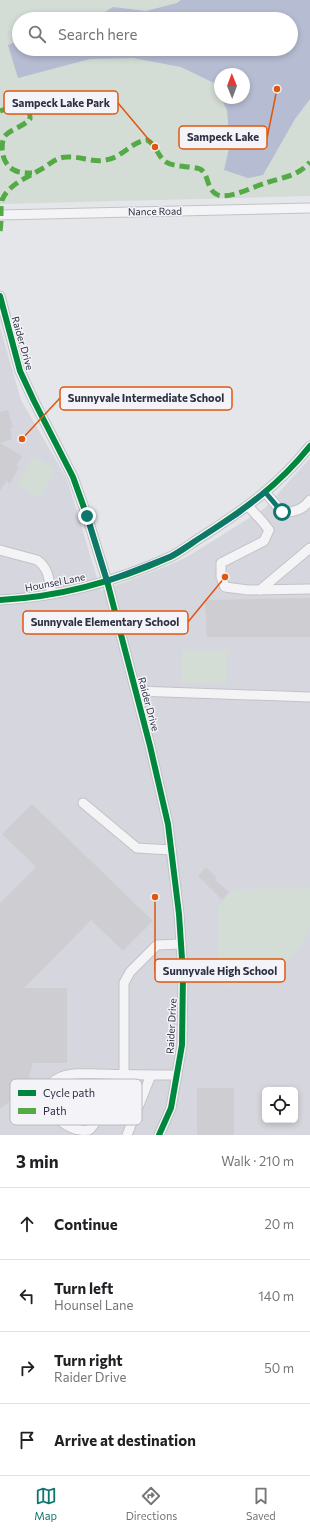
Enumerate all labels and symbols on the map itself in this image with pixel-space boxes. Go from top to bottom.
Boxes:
north arrow [214,68,250,104]
callout: Sampeck Lake Park [4,91,118,114]
text: Sampeck Lake Park [12,96,111,109]
callout: Sampeck Lake [179,126,267,149]
text: Sampeck Lake [187,130,259,143]
street label: Nance Road [128,205,182,217]
street label: Raider Drive [10,315,36,371]
callout: Sunnyvale Intermediate School [60,387,232,410]
text: Sunnyvale Intermediate School [68,391,224,404]
route start [273,503,291,521]
route end [78,507,96,525]
street label: Hounsel Lane [24,570,86,594]
callout: Sunnyvale Elementary School [23,611,188,634]
text: Sunnyvale Elementary School [31,615,179,628]
street label: Raider Drive [136,676,162,732]
callout: Sunnyvale High School [155,959,285,982]
text: Sunnyvale High School [163,964,277,977]
street label: Raider Drive [164,998,178,1054]
legend [10,1079,142,1125]
text: Cycle path [43,1086,95,1099]
text: Path [43,1104,66,1117]

